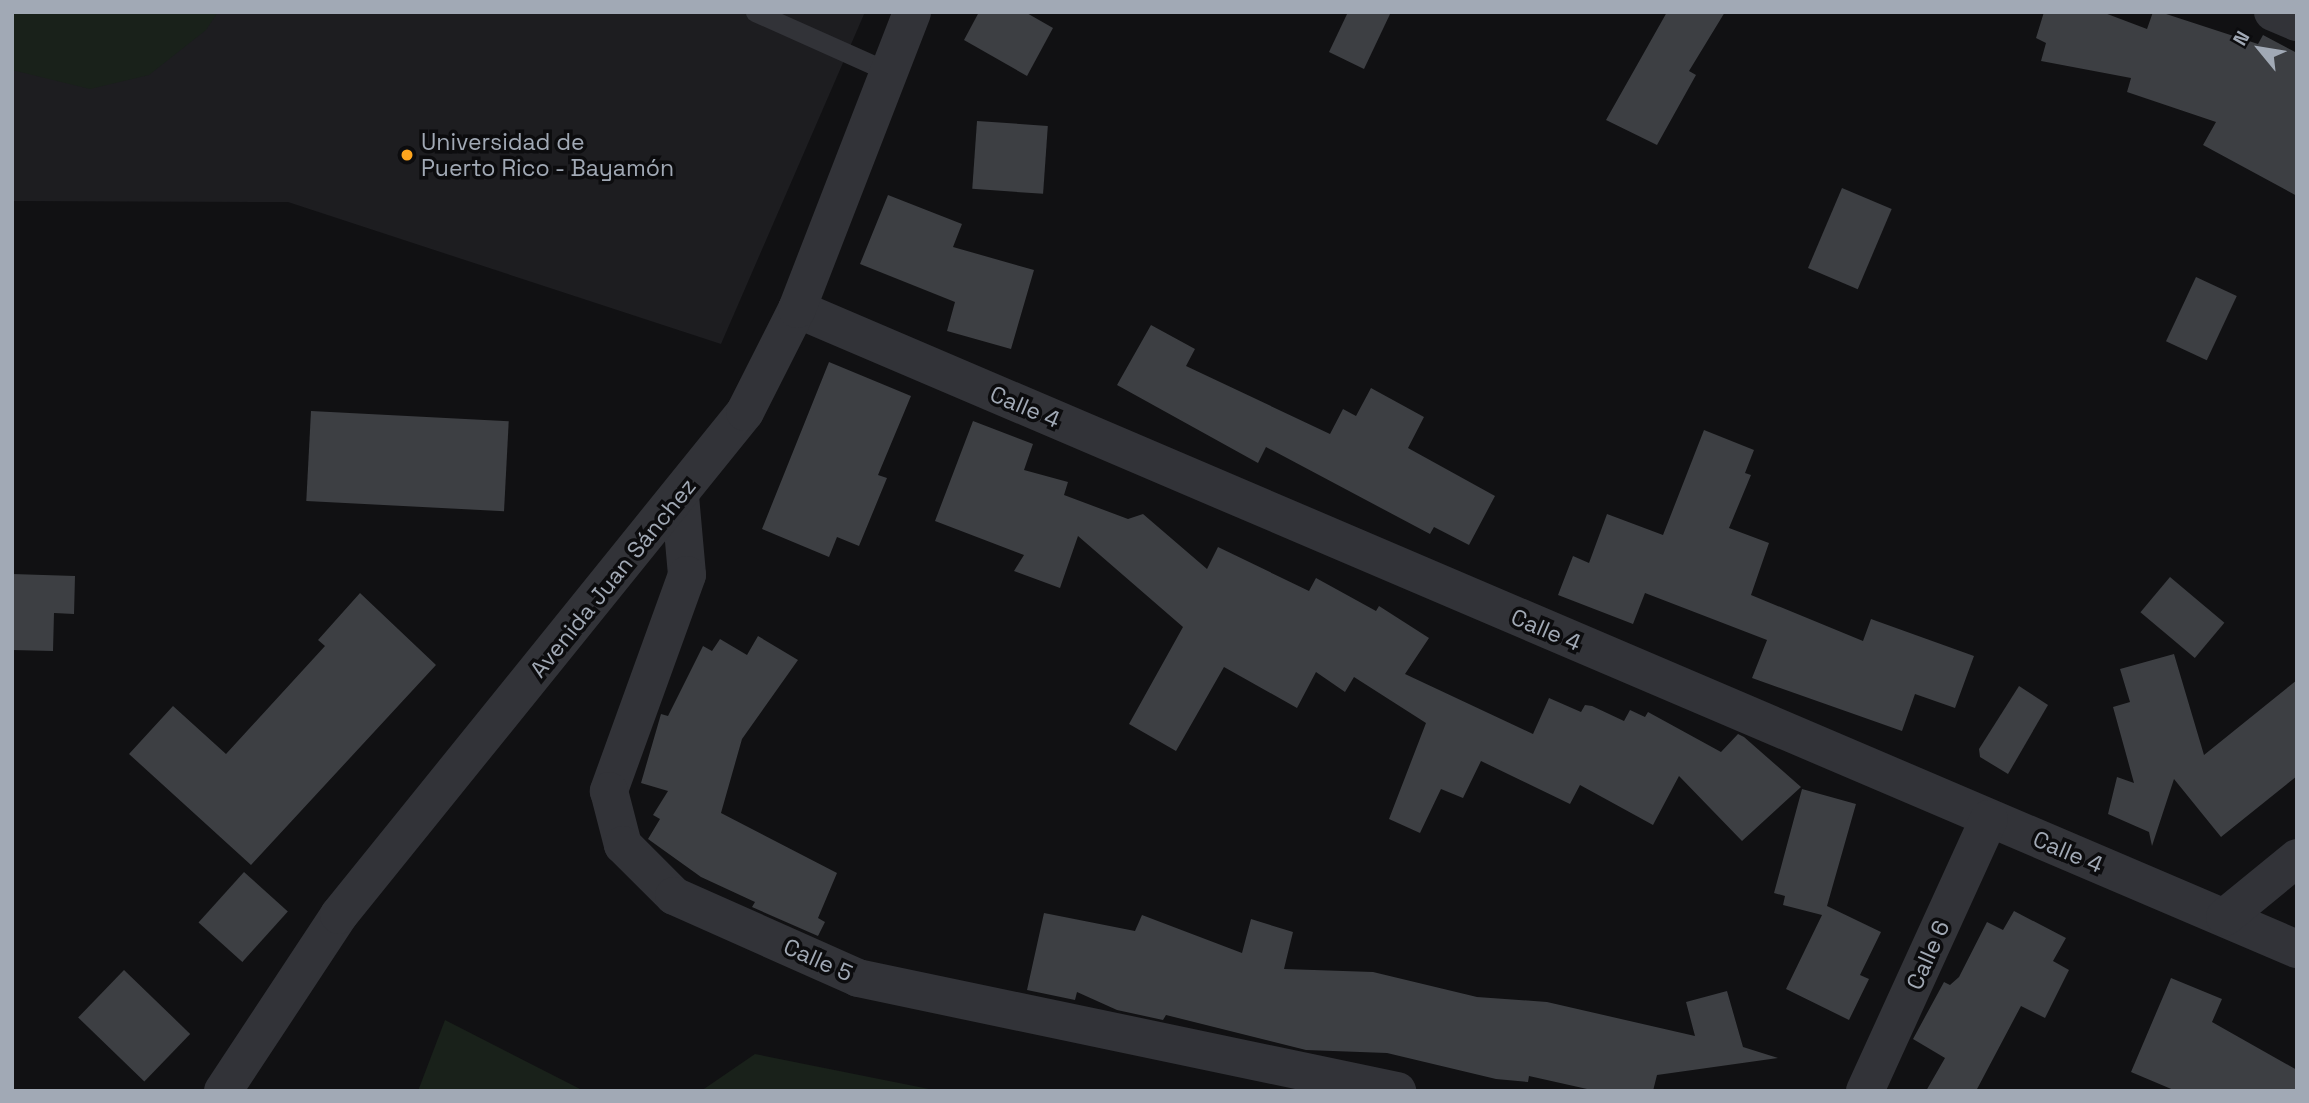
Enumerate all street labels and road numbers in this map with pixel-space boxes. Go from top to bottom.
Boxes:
street label: Calle 4 [986,380,1064,434]
street label: Avenida Juan Sánchez [524,473,702,683]
street label: Calle 4 [1507,603,1585,657]
street label: Calle 4 [2029,825,2107,879]
street label: Calle 6 [1901,916,1955,994]
street label: Calle 5 [779,933,857,987]

